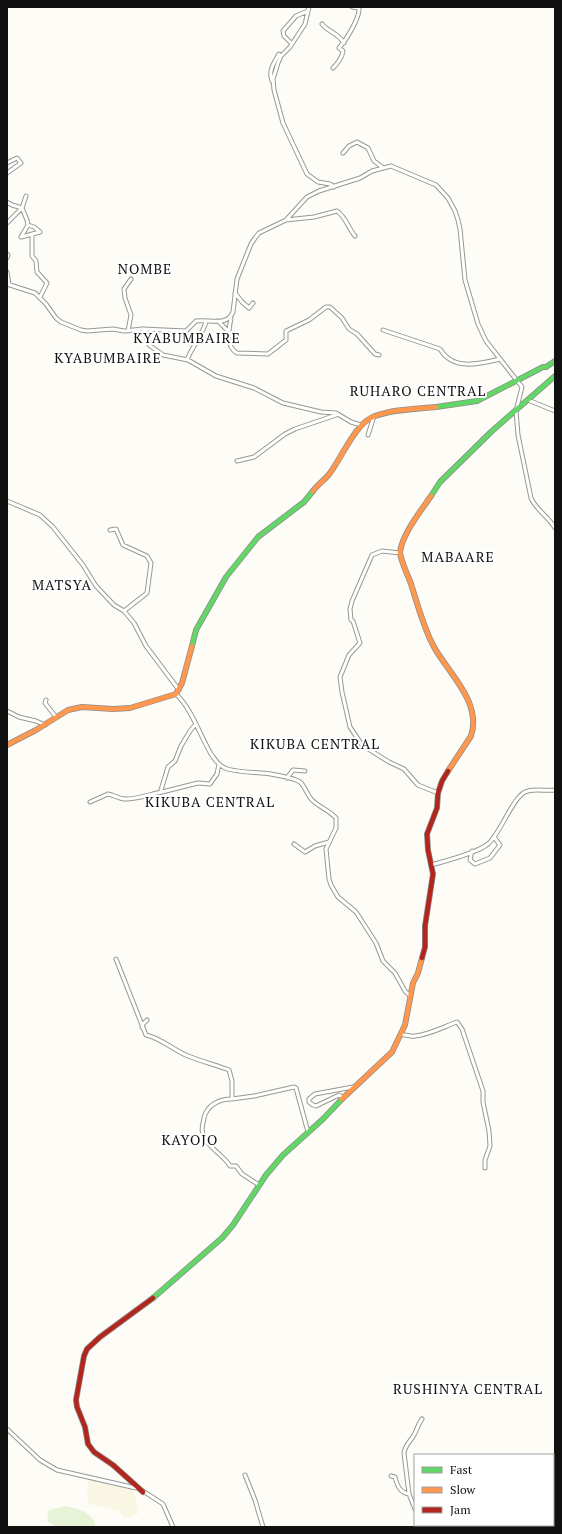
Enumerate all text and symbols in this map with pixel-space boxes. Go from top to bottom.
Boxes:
district label: NOMBE [118,259,172,278]
district label: KYABUMBAIRE [133,328,241,347]
district label: KYABUMBAIRE [54,348,162,367]
district label: RUHARO CENTRAL [350,381,486,400]
district label: MABAARE [421,547,495,566]
district label: MATSYA [32,575,92,594]
district label: KIKUBA CENTRAL [250,734,380,753]
district label: KIKUBA CENTRAL [145,792,275,811]
district label: KAYOJO [162,1130,218,1149]
district label: RUSHINYA CENTRAL [393,1379,543,1398]
legend [414,1454,554,1526]
text: Fast [450,1462,473,1477]
text: Slow [450,1482,476,1497]
text: Jam [450,1502,471,1517]

